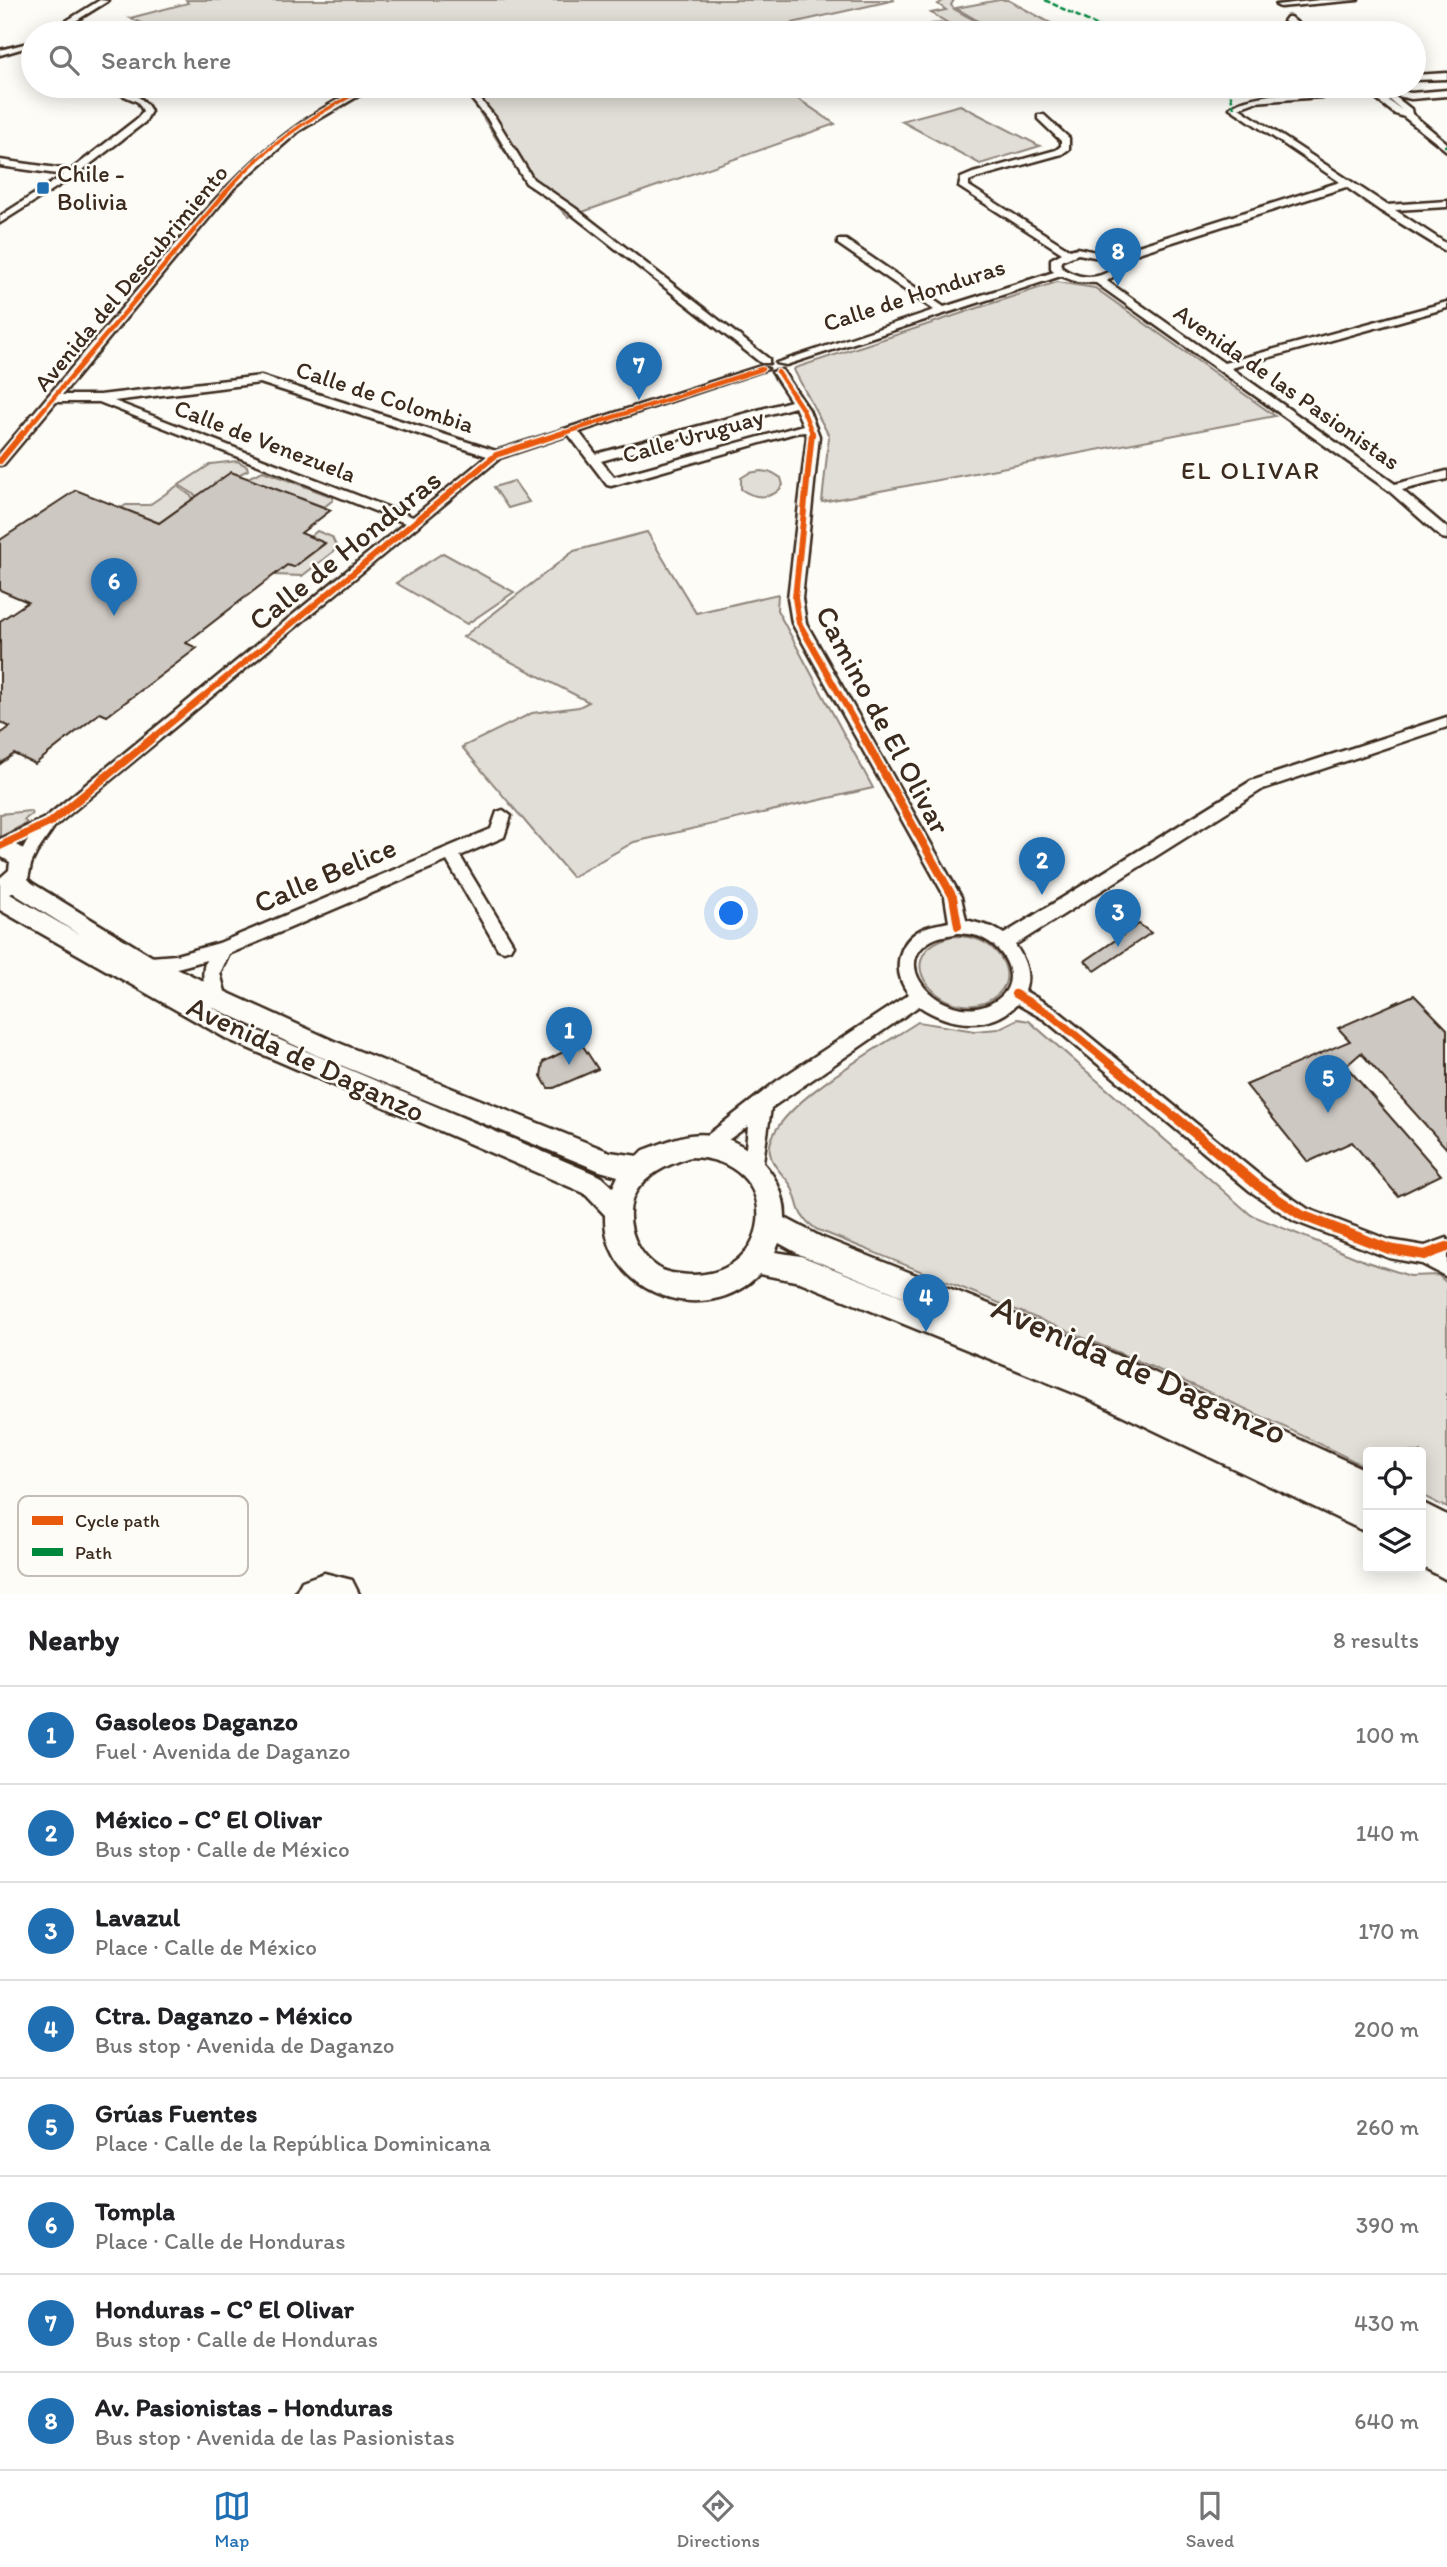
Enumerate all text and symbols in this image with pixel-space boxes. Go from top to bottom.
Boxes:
search box [21,21,1426,98]
icon: search [45,41,83,79]
text: Search here [101,44,231,76]
street label: Avenida del Descubrimiento [27,158,234,397]
place label: Chile - Bolivia [57,159,128,216]
marker: Chile - Bolivia [35,180,51,196]
pin: 8 [1095,228,1141,286]
street label: Calle de Honduras [819,251,1008,338]
street label: Avenida de las Pasionistas [1169,297,1406,476]
pin: 7 [616,342,662,400]
street label: Calle de Colombia [292,354,478,439]
street label: Calle de Venezuela [170,393,360,489]
street label: Calle Uruguay [619,401,767,470]
district label: EL OLIVAR [1181,454,1321,486]
street label: Calle de Honduras [241,461,448,638]
pin: 6 [91,558,137,616]
street label: Camino de El Olivar [808,599,959,840]
street label: Calle Belice [248,828,401,921]
pin: 2 [1019,837,1065,895]
pin: 3 [1095,889,1141,947]
your location [714,896,748,930]
street label: Avenida de Daganzo [181,987,431,1130]
pin: 1 [546,1007,592,1065]
pin: 5 [1305,1055,1351,1113]
pin: 4 [903,1274,949,1332]
street label: Avenida de Daganzo [986,1284,1294,1454]
map controls [1363,1447,1426,1573]
button: locate [1363,1447,1426,1510]
legend [18,1496,248,1576]
text: Cycle path [75,1509,160,1532]
button: layers [1363,1510,1426,1573]
text: Path [75,1541,112,1564]
text: Nearby [28,1621,119,1658]
text: 8 results [1333,1626,1419,1654]
text: Gasoleos Daganzo [95,1705,298,1737]
text: 1 [46,1721,56,1749]
text: 100 m [1355,1721,1419,1749]
text: Fuel · Avenida de Daganzo [95,1737,351,1765]
text: México - Cº El Olivar [95,1803,322,1835]
text: 2 [45,1819,57,1847]
text: 140 m [1356,1819,1419,1847]
text: Bus stop · Calle de México [95,1835,350,1863]
text: Lavazul [95,1901,180,1933]
text: 3 [45,1917,57,1945]
text: 170 m [1358,1917,1419,1945]
text: Place · Calle de México [95,1933,317,1961]
text: Ctra. Daganzo - México [95,1999,353,2031]
text: 4 [44,2015,58,2043]
text: 200 m [1354,2015,1419,2043]
text: Bus stop · Avenida de Daganzo [95,2031,395,2059]
text: Grúas Fuentes [95,2097,257,2129]
text: 5 [45,2113,57,2141]
text: 260 m [1356,2113,1419,2141]
text: Place · Calle de la República Dominicana [95,2129,491,2157]
text: Tompla [95,2195,175,2227]
text: 6 [45,2211,57,2239]
text: 390 m [1356,2211,1419,2239]
text: Place · Calle de Honduras [95,2227,345,2255]
text: Honduras - Cº El Olivar [95,2293,354,2325]
text: 7 [45,2309,57,2337]
text: 430 m [1354,2309,1419,2337]
text: Bus stop · Calle de Honduras [95,2325,378,2353]
text: Av. Pasionistas - Honduras [95,2391,393,2423]
text: 8 [45,2407,57,2435]
text: 640 m [1354,2407,1419,2435]
text: Bus stop · Avenida de las Pasionistas [95,2423,455,2451]
tab: Map [213,2487,251,2552]
tab: Directions [676,2487,760,2552]
tab: Saved [1186,2487,1234,2552]

